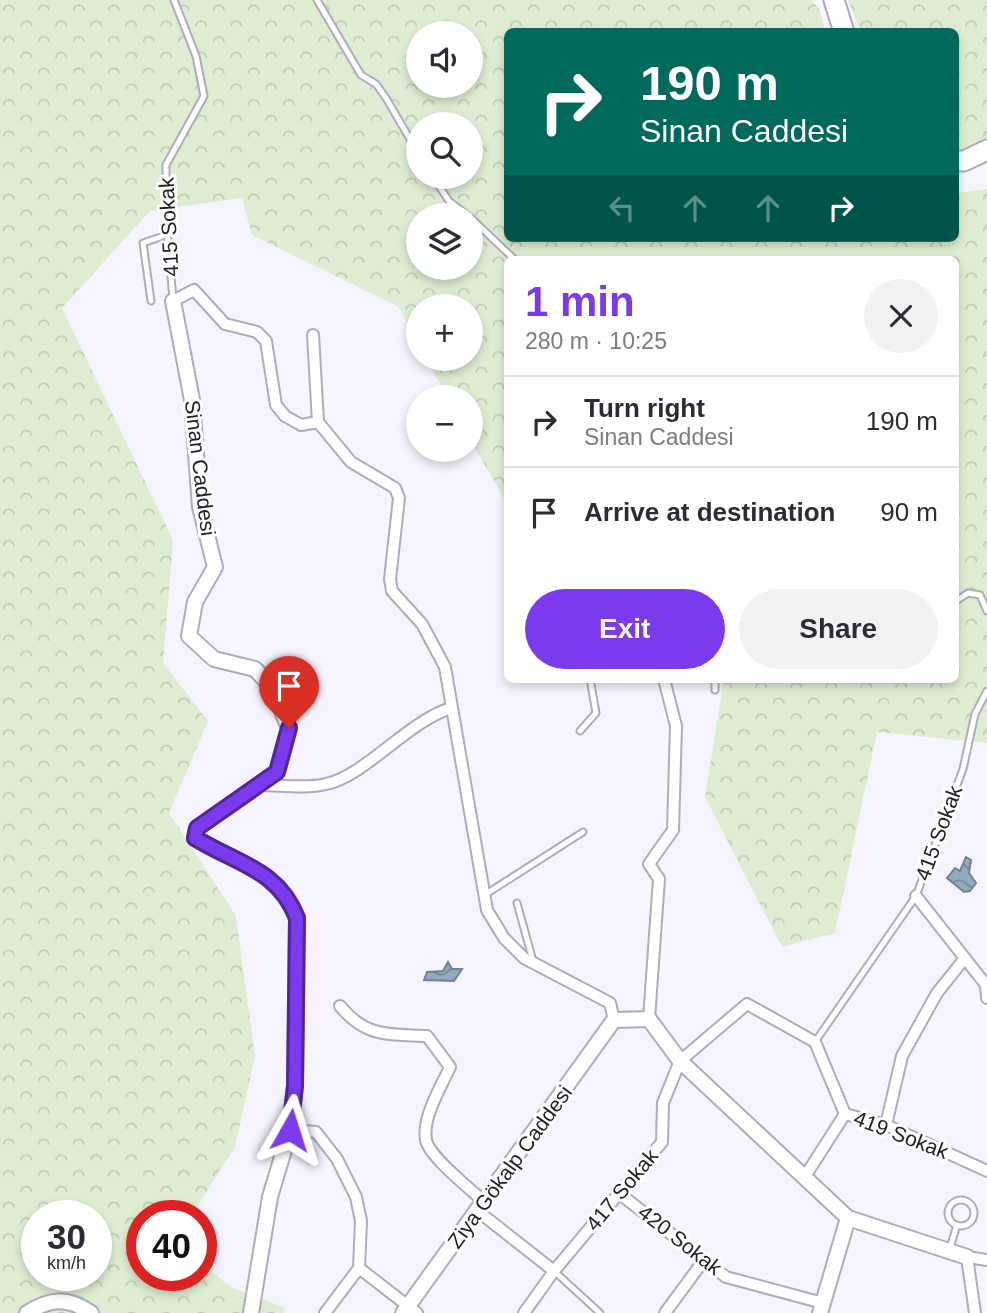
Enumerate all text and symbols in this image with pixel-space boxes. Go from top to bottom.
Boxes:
map controls [406,21,483,462]
button: sound [406,21,483,98]
icon: right [525,56,616,147]
text: 190 m [640,56,779,110]
button: search [406,112,483,189]
text: Sinan Caddesi [640,113,848,149]
street label: 415 Sokak [154,176,183,277]
icon: left [603,189,641,227]
icon: ahead [676,189,714,227]
icon: ahead [749,189,787,227]
icon: right [822,189,860,227]
button: layers [406,203,483,280]
text: 1 min [525,278,635,325]
button: close [864,279,938,353]
button: + [406,294,483,371]
text: 280 m · 10:25 [525,328,667,354]
button: − [406,385,483,462]
text: Turn right [584,393,705,423]
street label: Sinan Caddesi [181,399,220,537]
icon: right [525,403,563,441]
text: 190 m [866,406,938,436]
text: Sinan Caddesi [584,424,734,450]
icon: arrive [525,494,563,532]
text: Arrive at destination [584,497,835,527]
text: 90 m [880,497,938,527]
button: Exit [525,589,725,669]
button: Share [739,589,938,669]
pin [259,656,319,728]
icon: arrive [270,667,308,705]
street label: 415 Sokak [911,782,966,883]
street label: Ziya Gökalp Caddesi [443,1081,576,1252]
position arrow [253,1093,327,1167]
street label: 419 Sokak [851,1106,952,1163]
street label: 417 Sokak [581,1144,663,1235]
speed limit sign: 40 [126,1200,217,1291]
street label: 420 Sokak [634,1200,727,1280]
text: 30 [47,1217,86,1256]
text: km/h [47,1253,86,1273]

